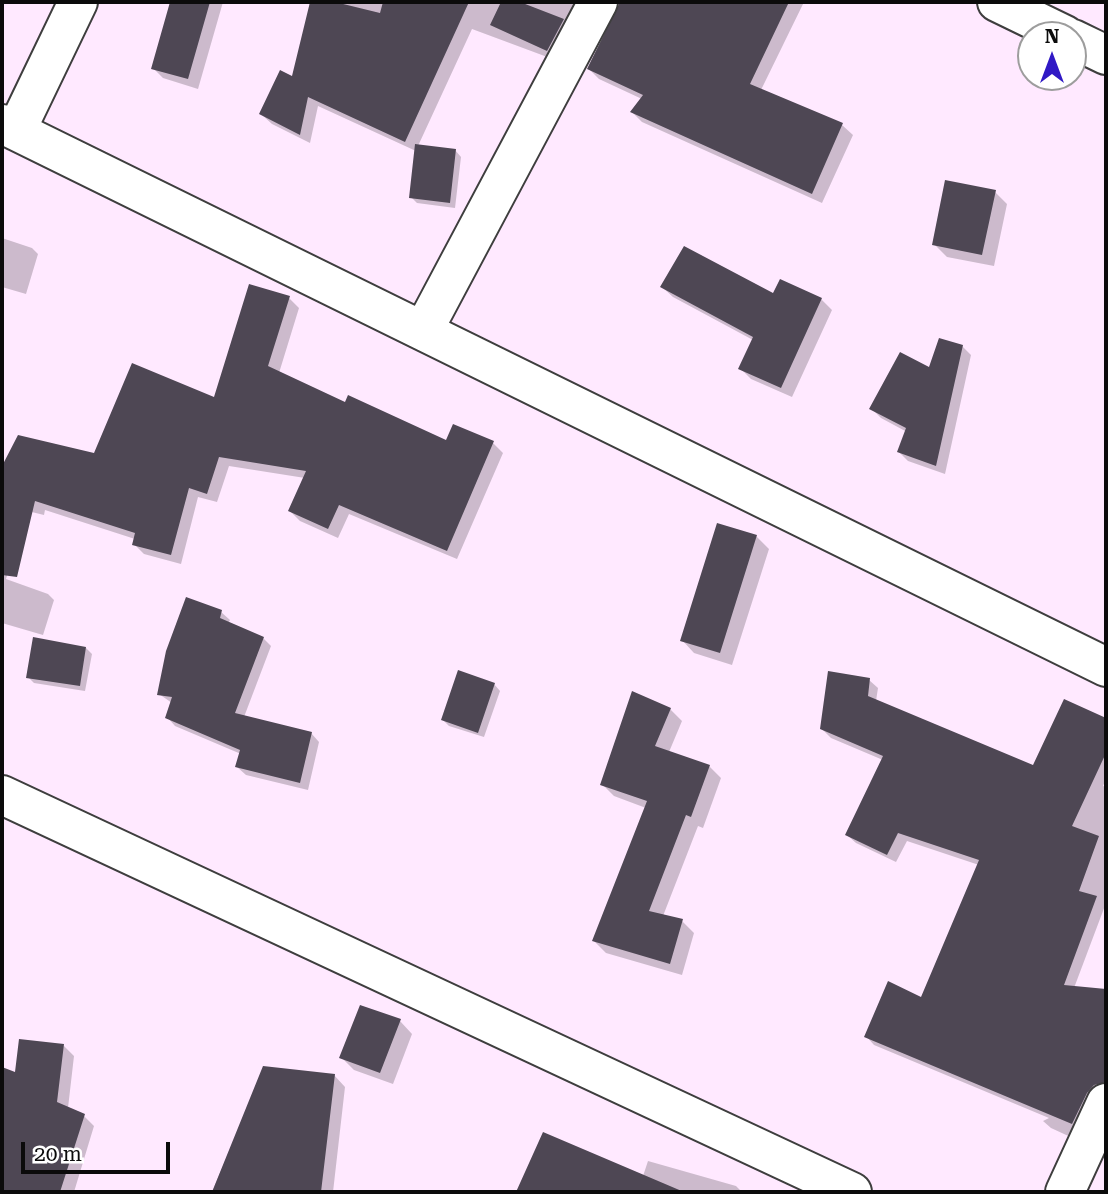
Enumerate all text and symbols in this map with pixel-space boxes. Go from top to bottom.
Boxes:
north arrow [1017,21,1087,91]
text: N [1045,25,1059,48]
scale bar [24,1128,173,1172]
text: 20 m [34,1142,82,1166]

